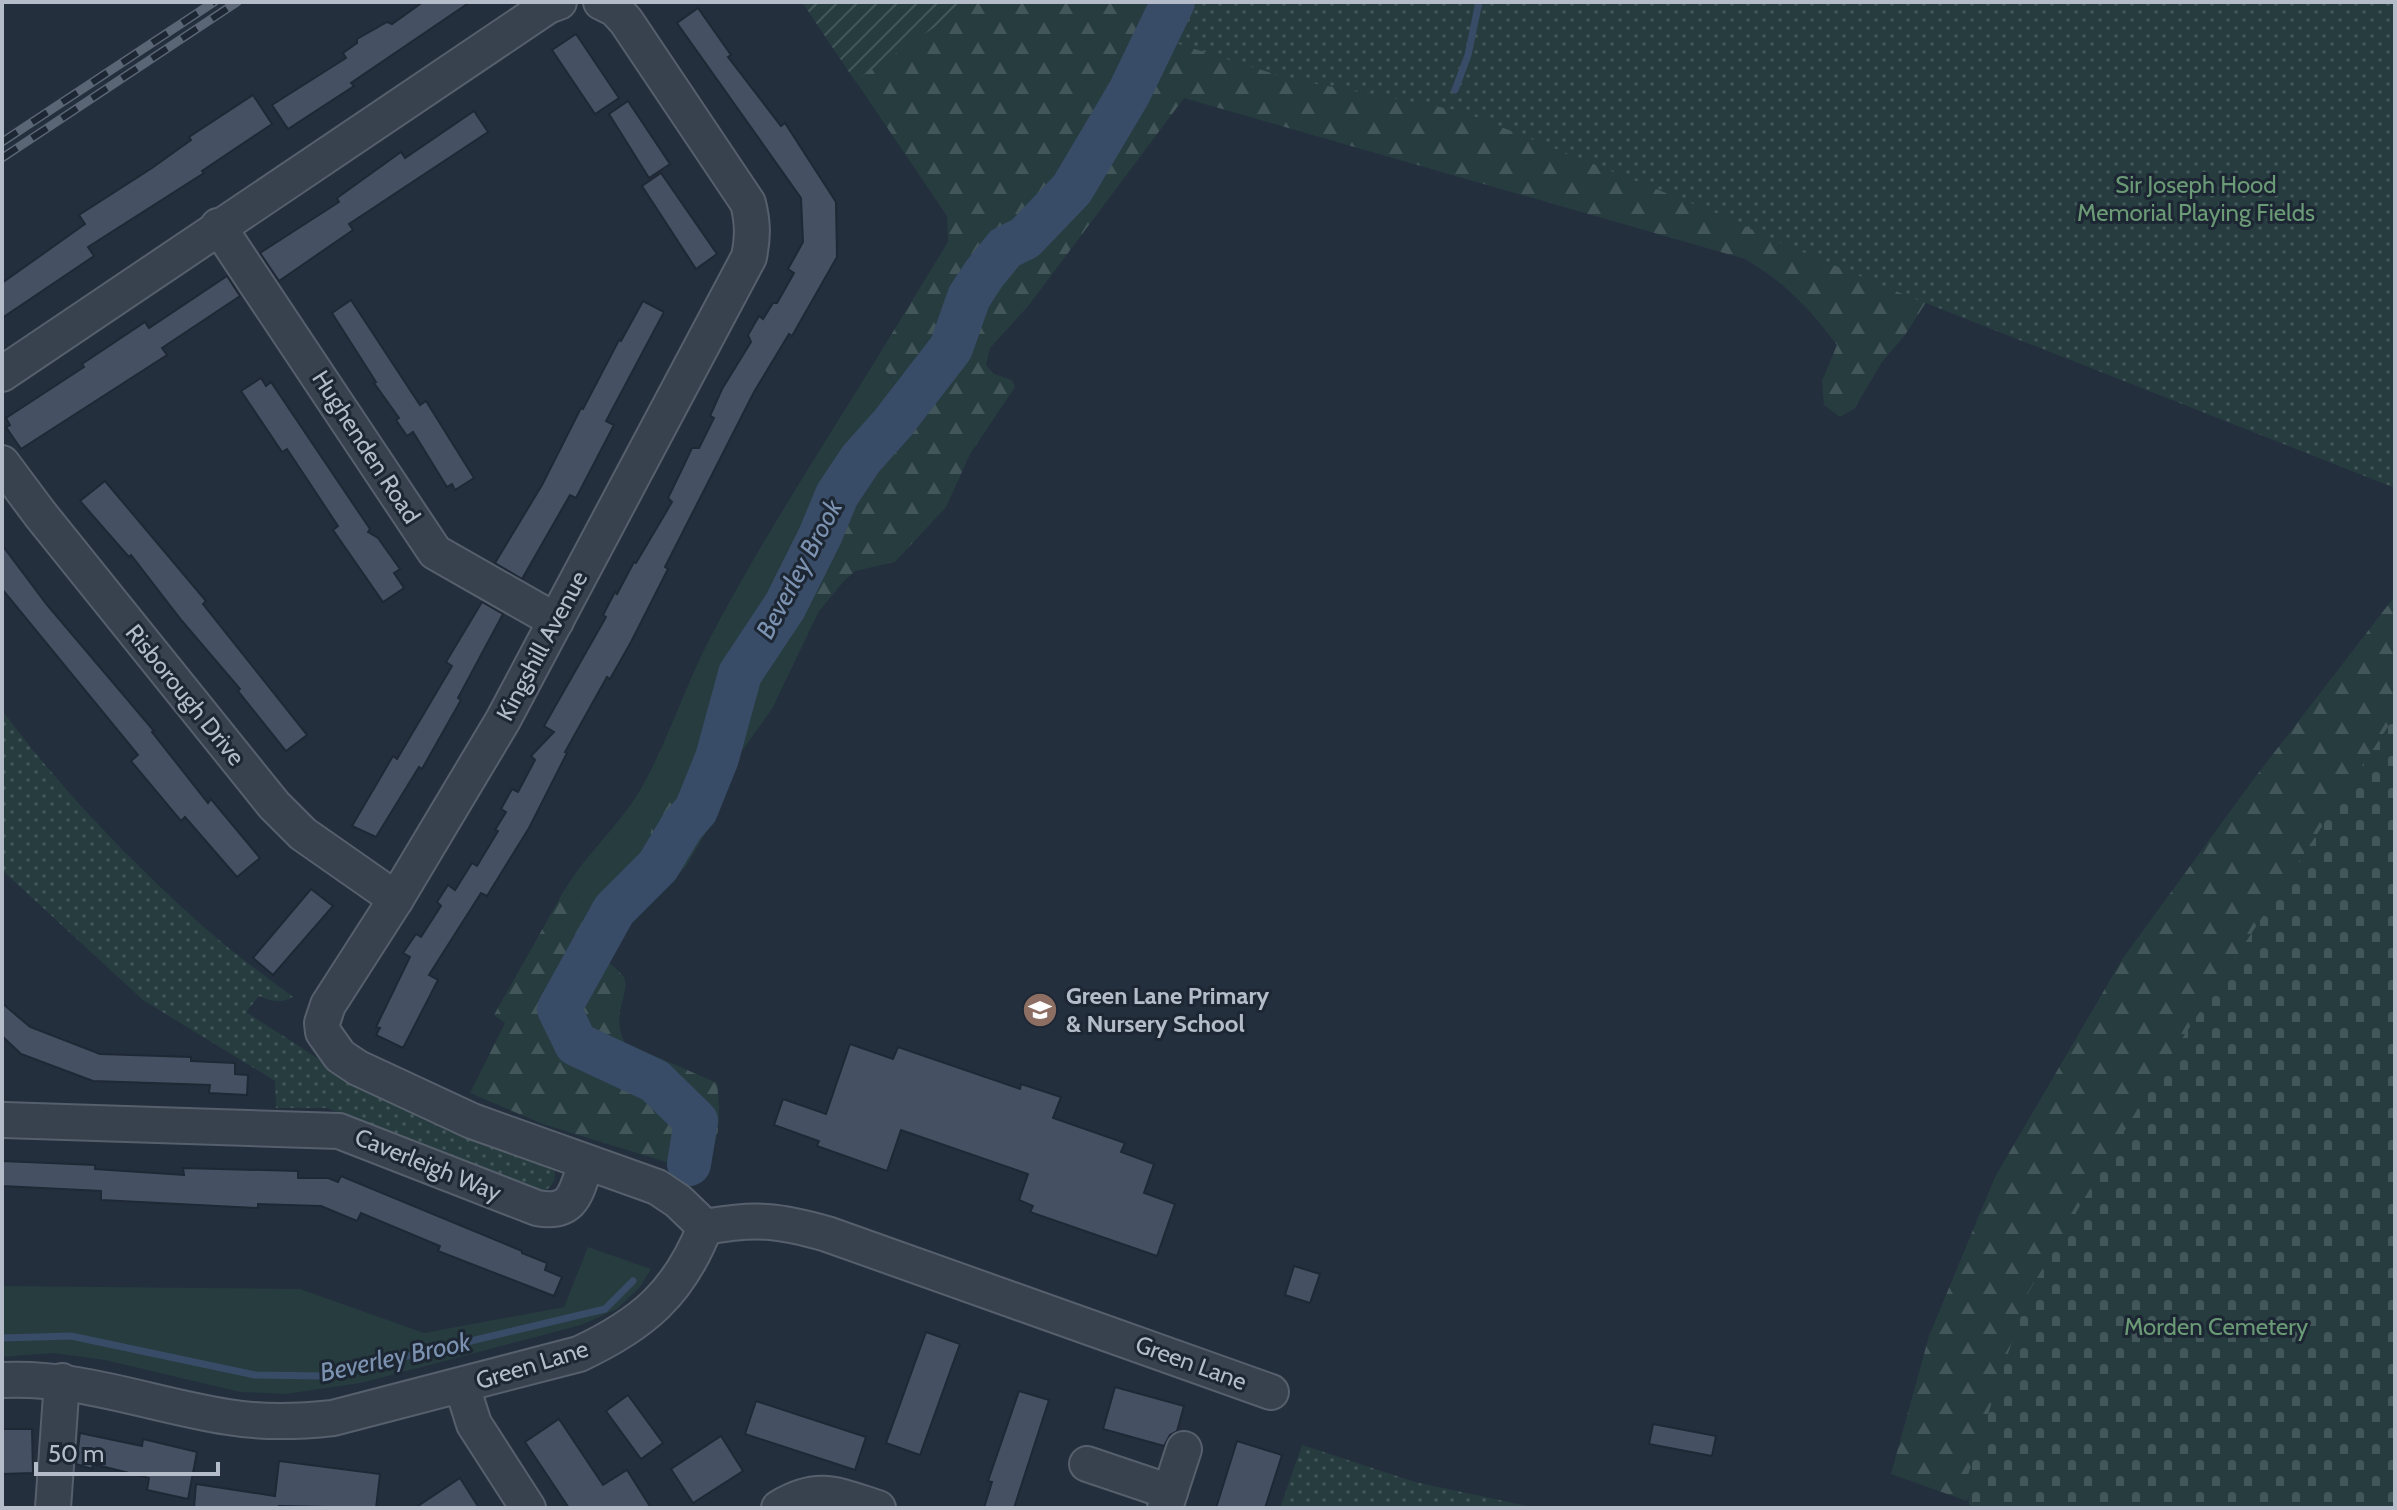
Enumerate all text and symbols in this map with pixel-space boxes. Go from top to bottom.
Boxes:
park label: Sir Joseph Hood Memorial Playing Fields [2077,170,2315,227]
street label: Hughenden Road [306,365,427,529]
water label: Beverley Brook [749,493,849,644]
street label: Kingshill Avenue [490,566,593,726]
street label: Risborough Drive [120,618,251,771]
place label: Green Lane Primary & Nursery School [1066,981,1269,1038]
school or university icon: Green Lane Primary & Nursery School [1021,991,1059,1029]
street label: Caverleigh Way [351,1122,506,1207]
park label: Morden Cemetery [2124,1312,2308,1341]
water label: Beverley Brook [317,1325,474,1389]
street label: Green Lane [1132,1329,1251,1396]
street label: Green Lane [472,1334,592,1395]
scale bar [36,1426,218,1476]
text: 50 m [48,1439,104,1468]

